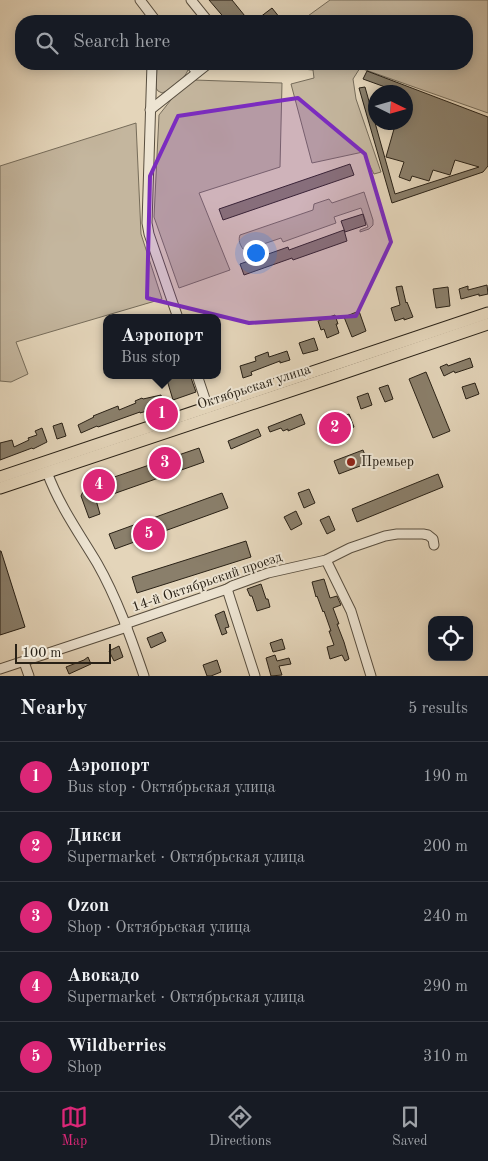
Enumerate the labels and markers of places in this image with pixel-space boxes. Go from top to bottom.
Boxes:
pin: 1 [146,395,178,433]
pin: 2 [319,409,351,447]
pin: 3 [149,444,181,482]
place label: Премьер [361,455,414,469]
marker: Премьер [345,456,357,468]
pin: 4 [83,466,115,504]
pin: 5 [133,515,165,553]

